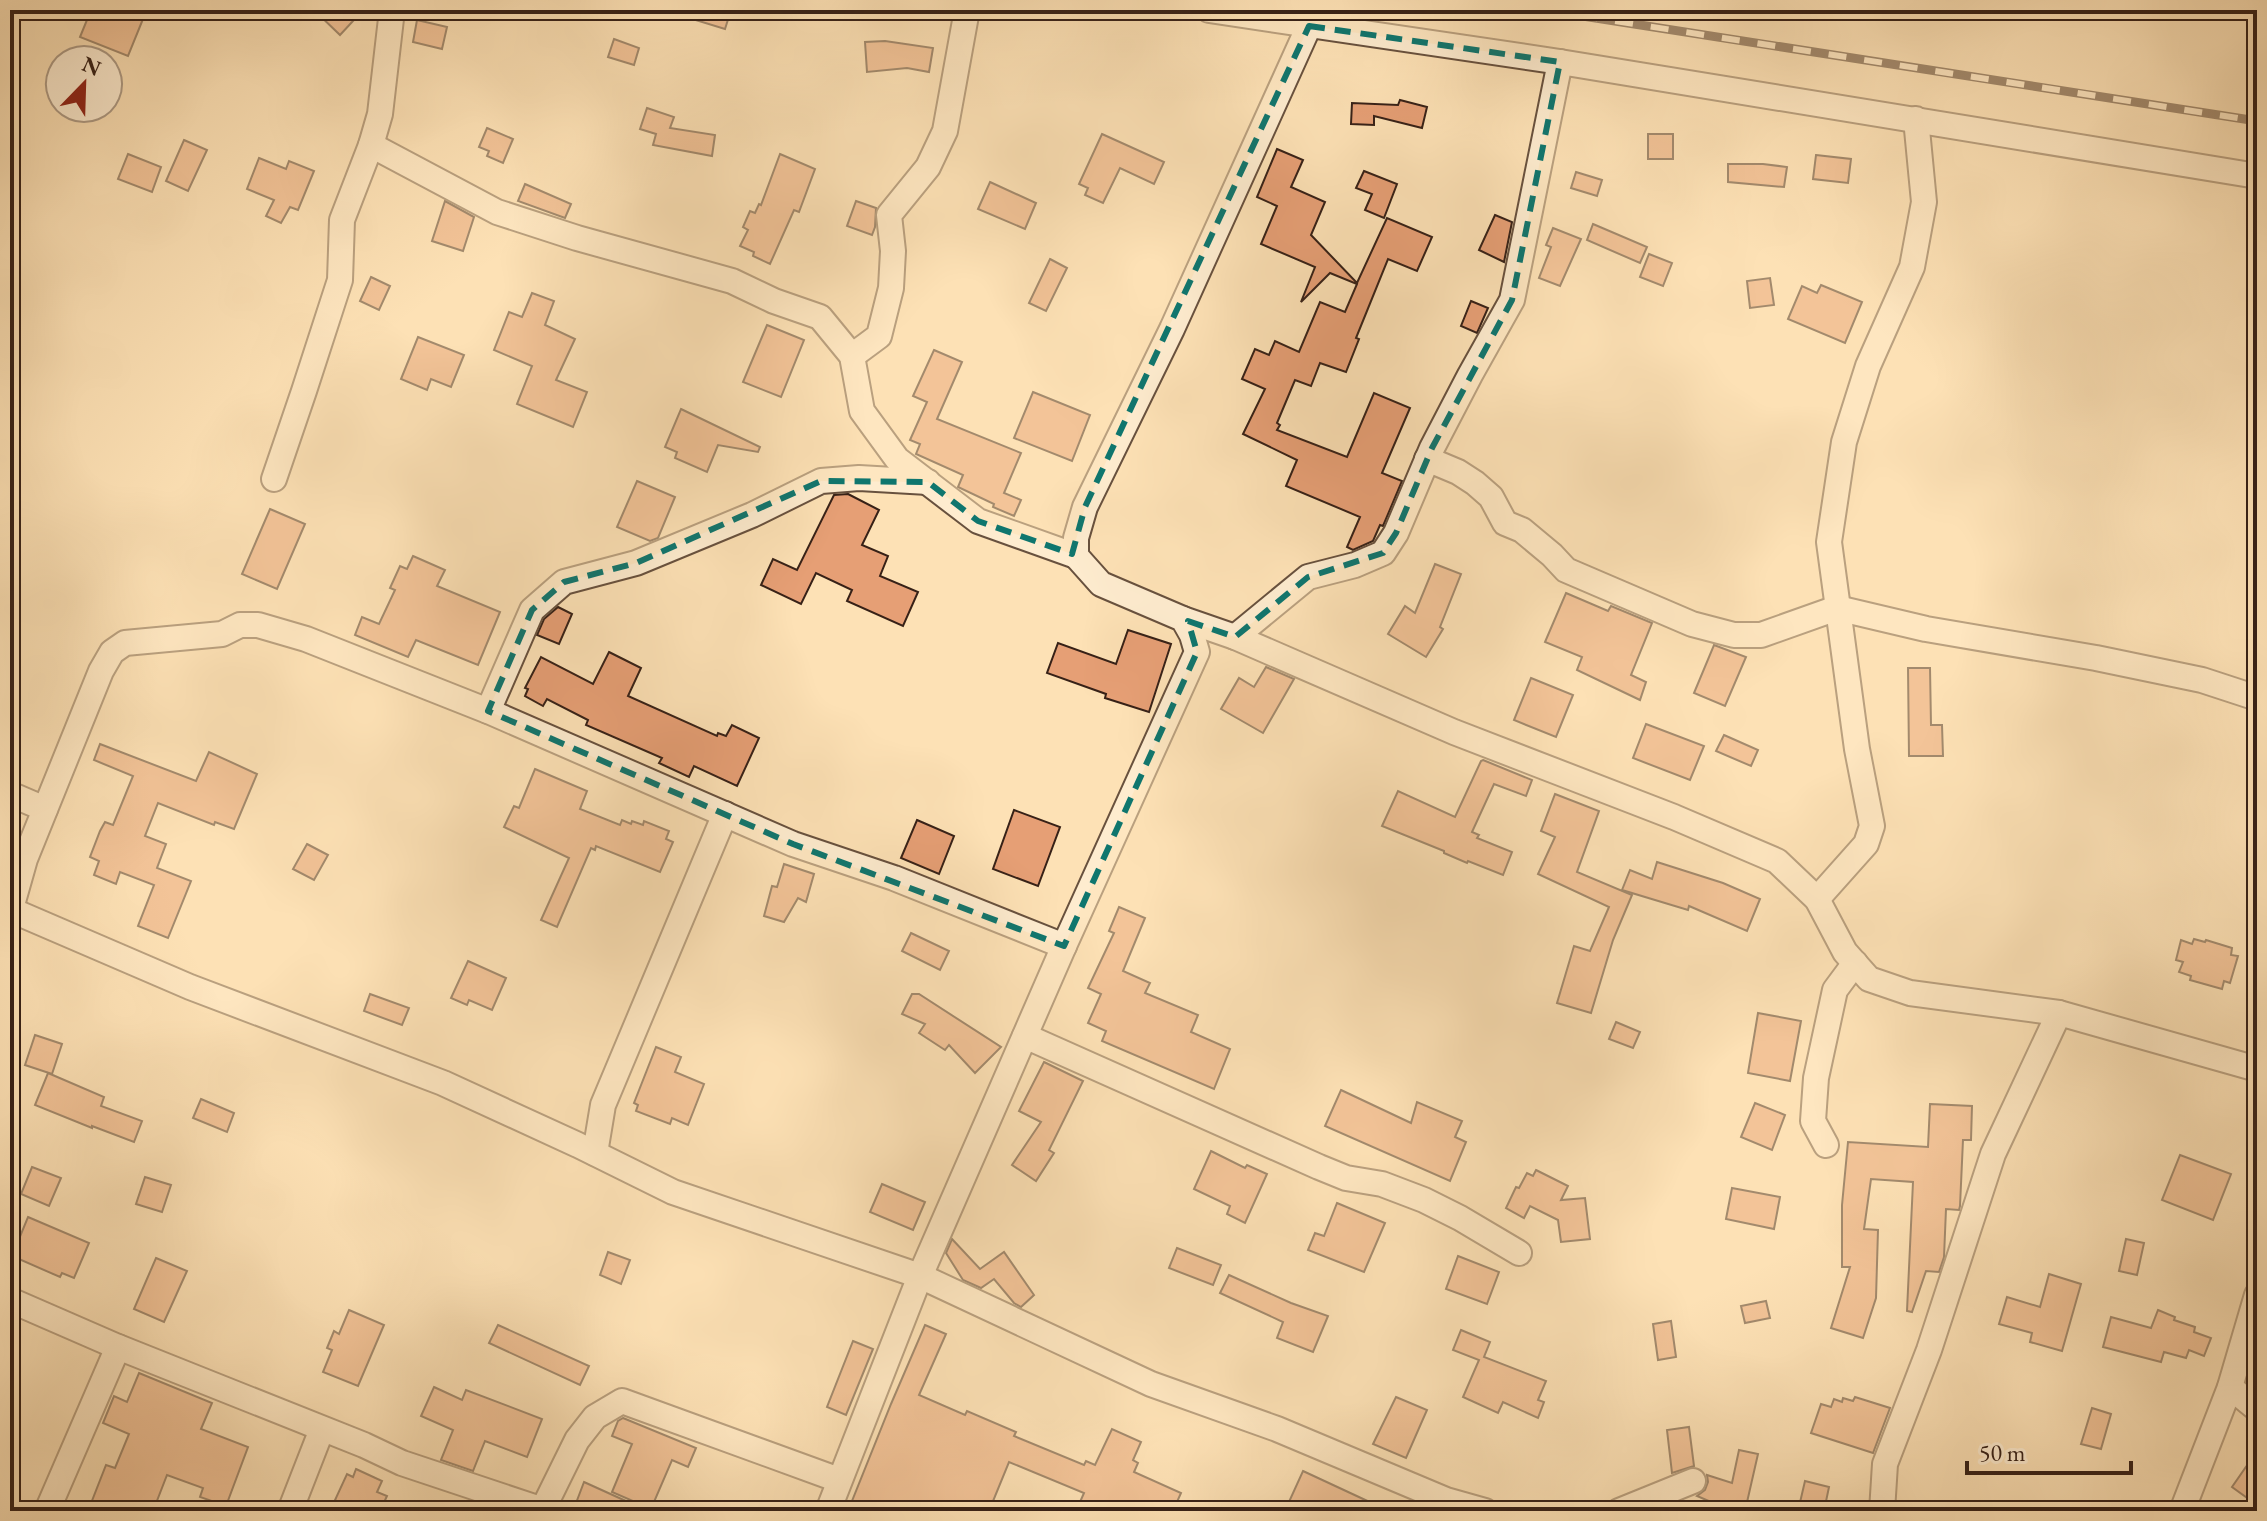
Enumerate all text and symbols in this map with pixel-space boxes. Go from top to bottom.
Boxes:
north arrow [44,44,124,124]
text: N [78,49,106,83]
scale bar [1967,1425,2131,1475]
text: 50 m [1979,1437,2026,1468]

